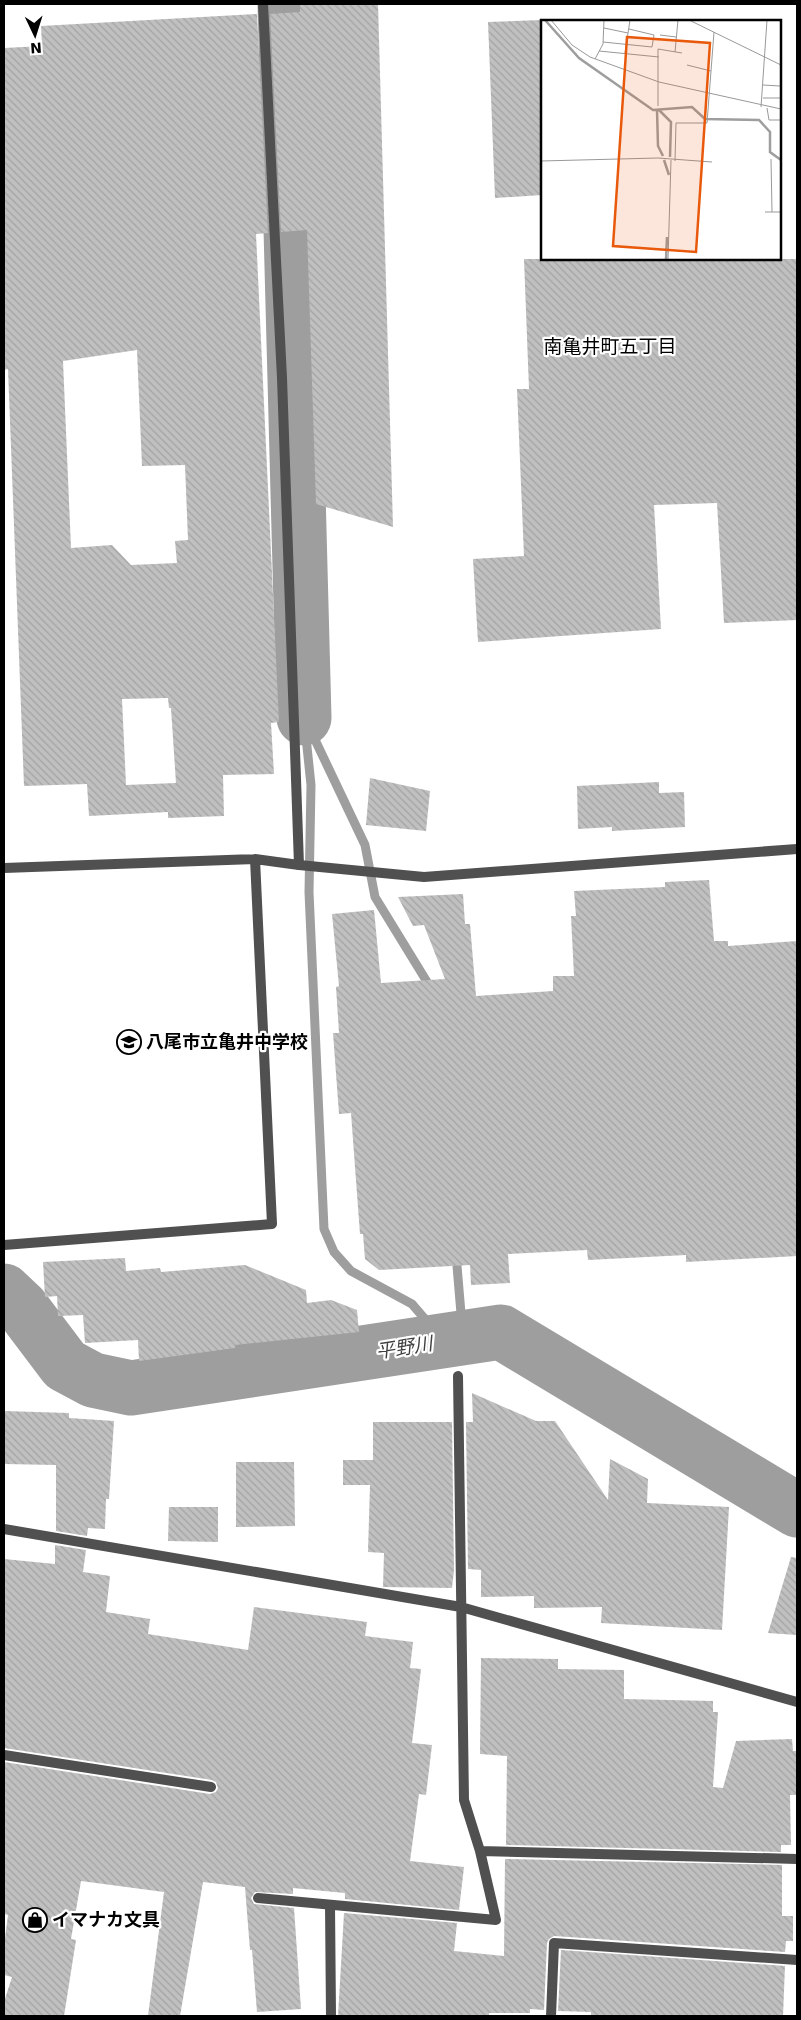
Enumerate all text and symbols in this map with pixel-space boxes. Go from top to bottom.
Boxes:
north arrow [10,10,60,60]
inset map [541,20,781,260]
text: N [30,40,42,56]
district label: 南亀井町五丁目 [543,335,677,357]
school or university icon: 八尾市立亀井中学校 [116,1029,142,1055]
place label: 八尾市立亀井中学校 [146,1031,308,1052]
water label: 平野川 [374,1331,436,1362]
shop icon: イマナカ文具 [22,1907,48,1933]
place label: イマナカ文具 [52,1909,160,1930]

